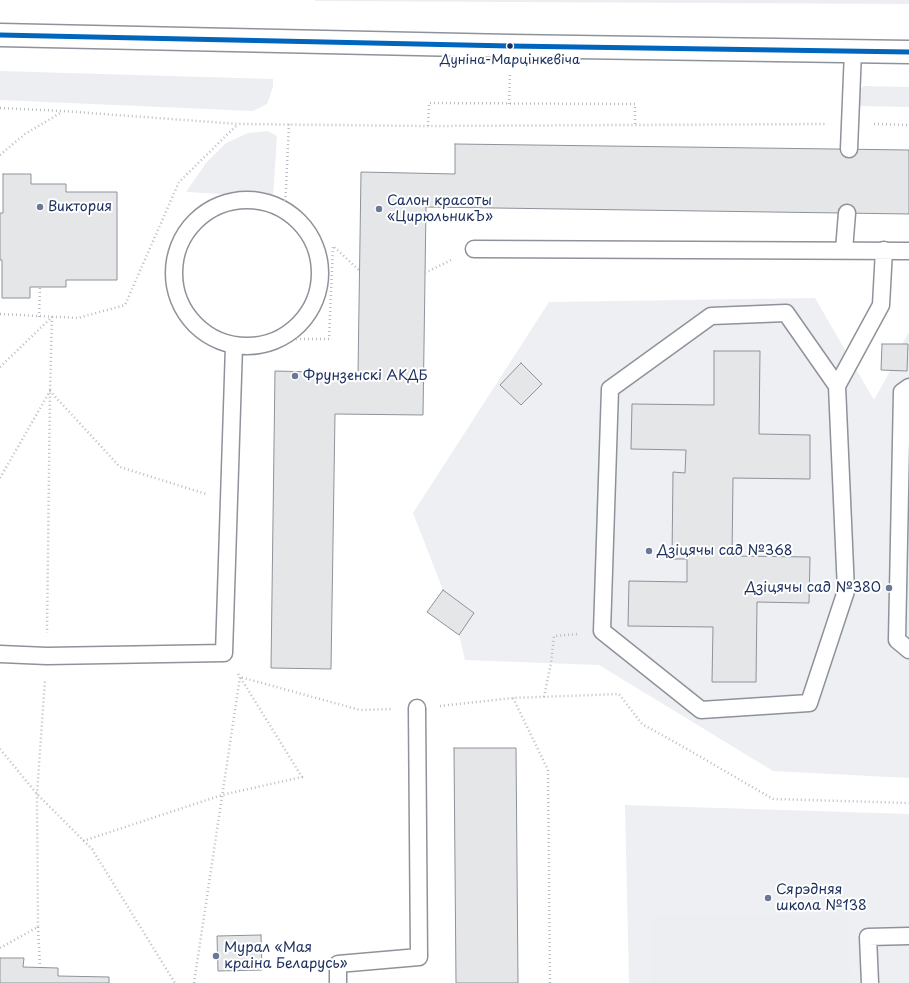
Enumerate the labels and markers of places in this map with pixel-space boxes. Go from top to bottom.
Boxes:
marker: Дуніна-Марцінкевіча [505,41,515,51]
place label: Дуніна-Марцінкевіча [440,52,580,68]
place label: Салон красоты «ЦирюльникЪ» [387,193,493,226]
place label: Виктория [48,199,112,215]
marker: Виктория [35,202,45,212]
marker: Салон красоты «ЦирюльникЪ» [374,204,384,214]
place label: Фрунзенскі АКДБ [303,368,428,384]
marker: Фрунзенскі АКДБ [290,371,300,381]
place label: Дзіцячы сад №368 [657,543,792,559]
marker: Дзіцячы сад №368 [644,546,654,556]
place label: Дзіцячы сад №380 [745,580,881,596]
marker: Дзіцячы сад №380 [884,583,894,593]
place label: Сярэдняя школа №138 [776,882,867,914]
marker: Сярэдняя школа №138 [763,893,773,903]
place label: Мурал «Мая краіна Беларусь» [224,940,347,972]
marker: Мурал «Мая краіна Беларусь» [211,951,221,961]

